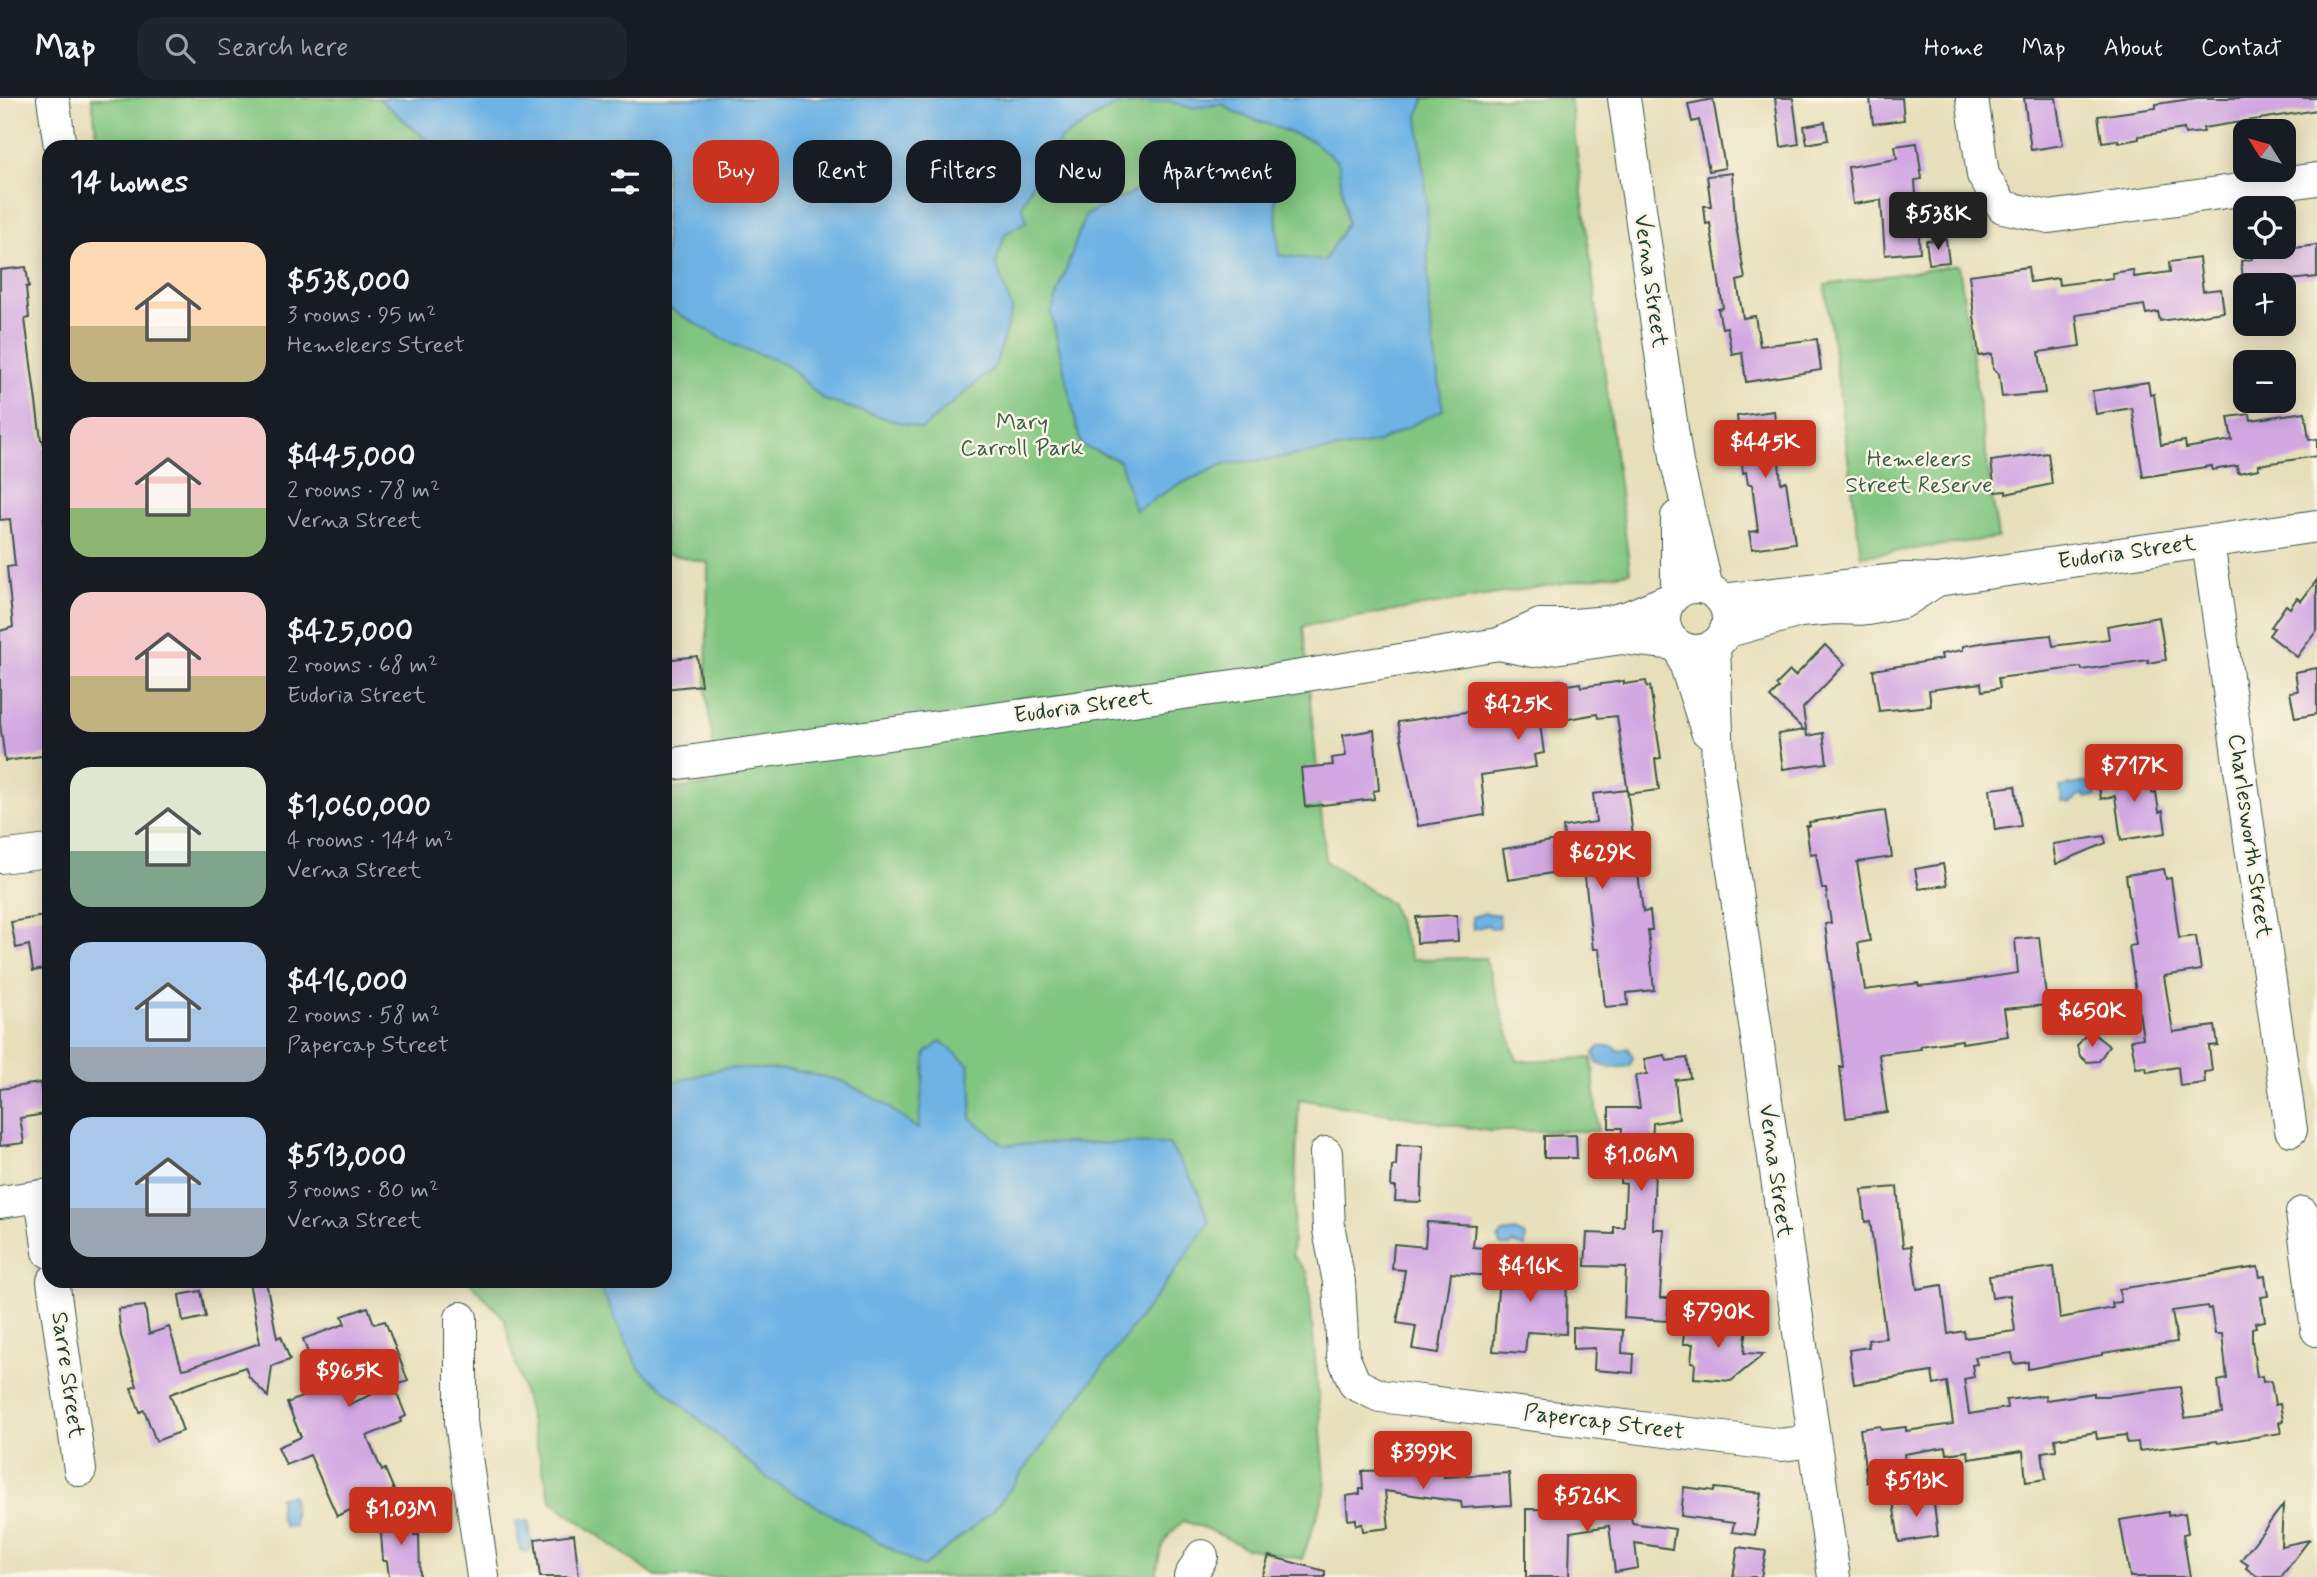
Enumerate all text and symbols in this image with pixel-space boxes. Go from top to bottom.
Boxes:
search box [137,17,627,80]
text: Map [35,26,95,70]
icon: search [161,29,199,67]
text: Search here [217,31,348,65]
text: Home [1924,33,1984,64]
text: Map [2022,33,2066,64]
text: About [2104,33,2163,64]
text: Contact [2201,33,2282,64]
north arrow [2233,119,2296,182]
map controls [2233,119,2296,413]
chip: Buy [693,140,779,203]
chip: Rent [793,140,892,203]
chip: Filters [906,140,1021,203]
chip: New [1035,140,1125,203]
chip: Apartment [1139,140,1296,203]
text: 14 homes [70,163,188,202]
icon: filters [606,163,644,201]
pin: $538K [1889,192,1987,252]
button: locate [2233,196,2296,259]
text: $538K [1905,200,1971,230]
street label: Verna Street [1626,212,1674,350]
text: $538,000 [287,262,410,301]
icon: home [126,270,210,354]
button: + [2233,273,2296,336]
text: 3 rooms · 95 m² [287,301,436,331]
text: Hemeleers Street [287,331,465,361]
button: − [2233,350,2296,413]
park label: Mary Carroll Park [960,408,1084,464]
pin: $445K [1716,420,1814,480]
text: $445K [1730,428,1800,458]
text: $445,000 [287,437,415,476]
icon: home [126,445,210,529]
park label: Hemeleers Street Reserve [1845,445,1993,501]
text: 2 rooms · 78 m² [287,476,440,506]
text: Verna Street [287,506,421,536]
street label: Eudoria Street [2056,528,2198,578]
text: $425,000 [287,612,413,651]
icon: home [126,620,210,704]
text: 2 rooms · 68 m² [287,651,438,681]
text: Eudoria Street [287,681,426,711]
street label: Eudoria Street [1012,682,1154,732]
pin: $425K [1469,682,1567,742]
text: $425K [1484,690,1552,720]
street label: Charlesworth Street [2220,732,2278,941]
pin: $717K [2085,744,2183,804]
text: $717K [2101,752,2167,782]
text: $1,060,000 [287,787,431,826]
icon: home [126,795,210,879]
text: 4 rooms · 144 m² [287,826,454,856]
pin: $629K [1553,832,1651,891]
text: $629K [1569,839,1635,869]
text: Verna Street [287,856,421,886]
text: $416,000 [287,962,408,1001]
icon: home [126,970,210,1054]
pin: $650K [2043,990,2141,1049]
text: $650K [2058,997,2126,1027]
text: 2 rooms · 58 m² [287,1001,440,1031]
text: Papercap Street [287,1031,449,1061]
street label: Verna Street [1751,1102,1799,1240]
pin: $1.06M [1584,1134,1698,1193]
text: $513,000 [287,1137,406,1176]
text: $1.06M [1604,1141,1678,1171]
icon: home [126,1145,210,1229]
text: 3 rooms · 80 m² [287,1176,439,1206]
text: Verna Street [287,1206,421,1236]
pin: $416K [1481,1244,1579,1304]
text: $416K [1498,1252,1562,1282]
pin: $790K [1669,1290,1767,1350]
text: $790K [1682,1298,1754,1328]
street label: Sarre Street [43,1310,91,1441]
pin: $965K [300,1350,398,1409]
text: $965K [316,1357,382,1387]
street label: Papercap Street [1522,1398,1686,1448]
pin: $399K [1374,1432,1472,1491]
text: $399K [1390,1439,1456,1469]
pin: $513K [1867,1460,1965,1519]
text: $513K [1885,1467,1947,1497]
pin: $526K [1538,1474,1636,1534]
text: $526K [1554,1482,1620,1512]
pin: $1.03M [344,1488,458,1547]
text: $1.03M [365,1495,437,1525]

